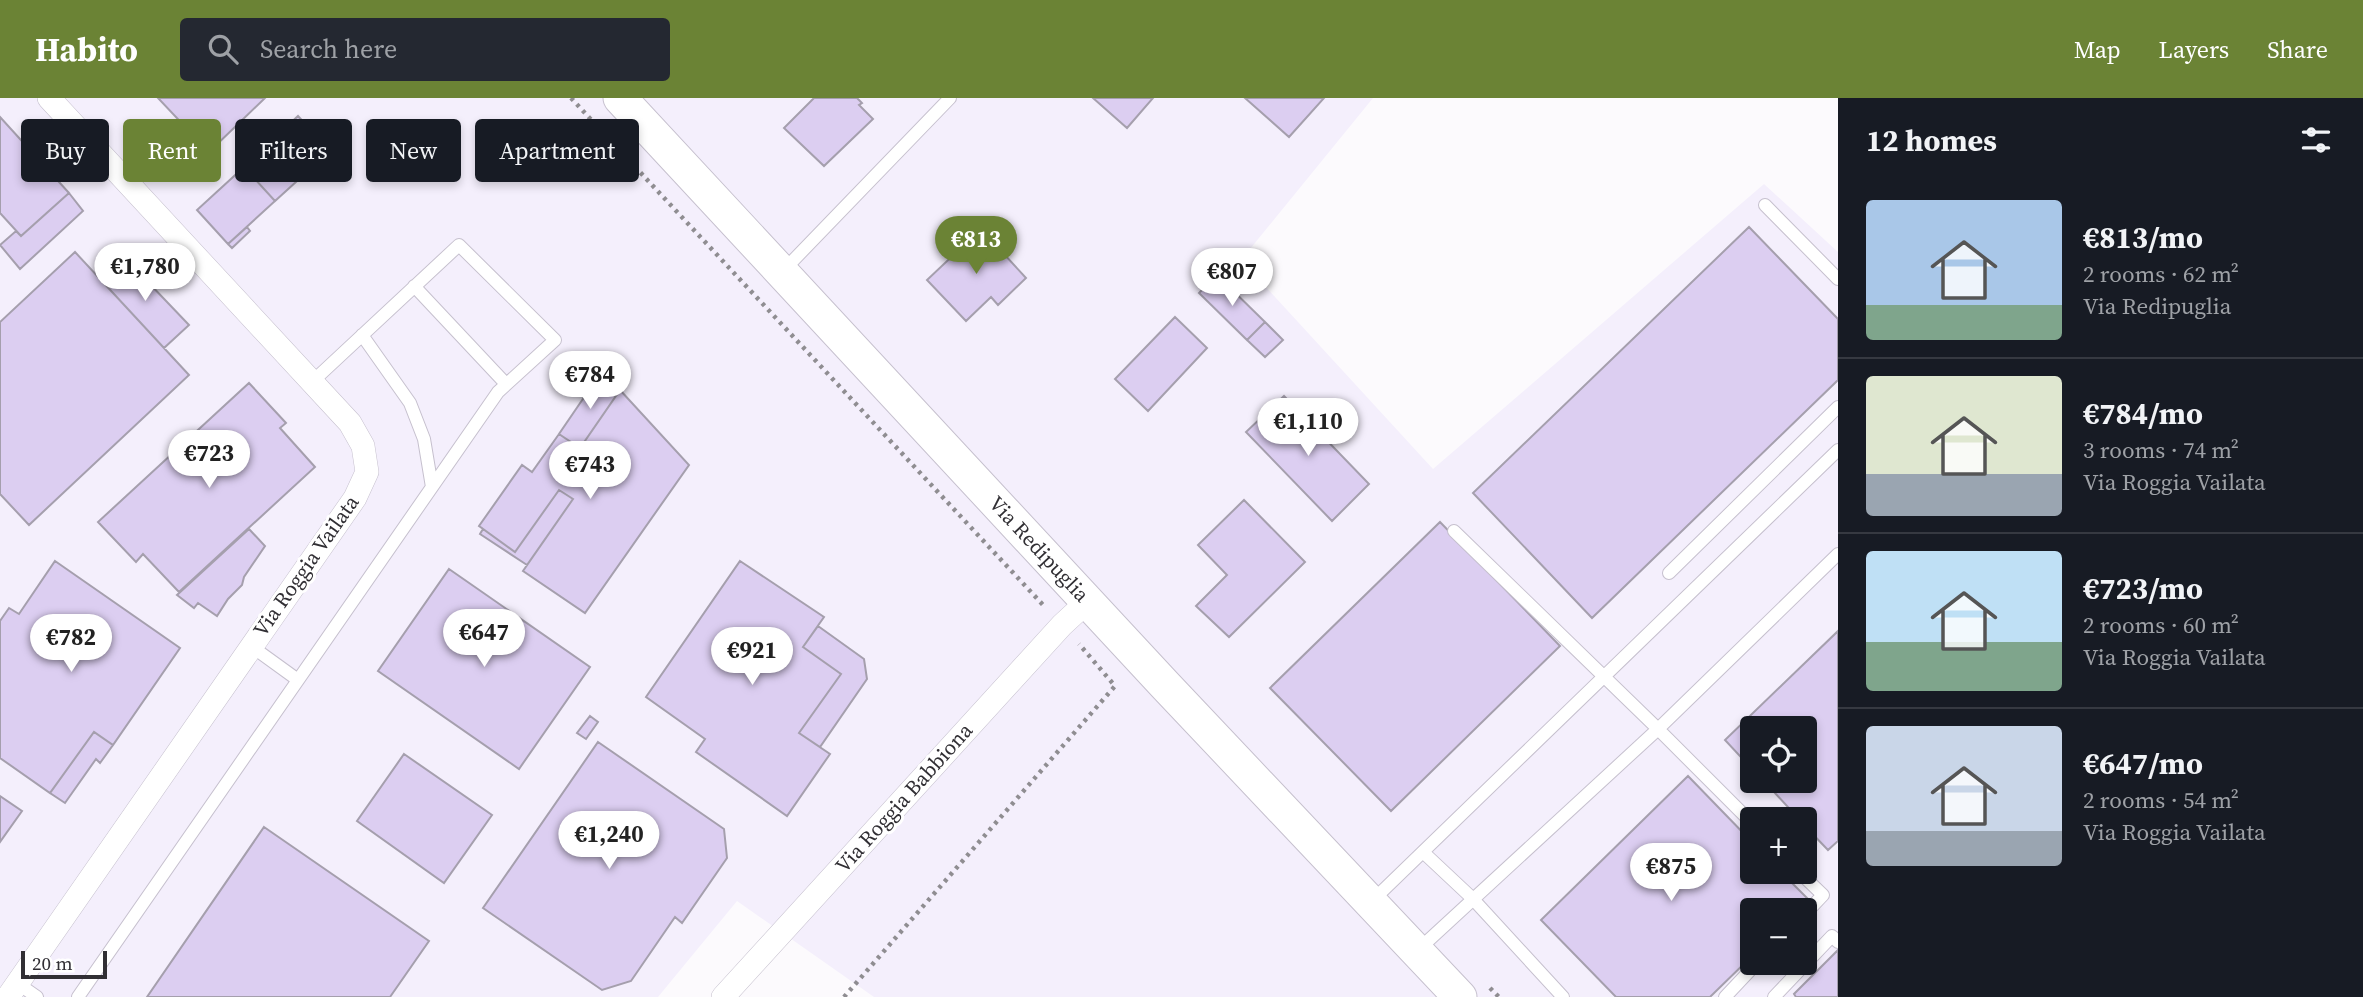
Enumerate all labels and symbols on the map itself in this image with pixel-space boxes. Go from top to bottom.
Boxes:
pin: €813 [935,216,1017,276]
pin: €1,780 [88,244,202,303]
pin: €807 [1191,248,1273,308]
pin: €784 [549,352,631,411]
pin: €1,110 [1251,398,1365,458]
pin: €723 [168,430,250,490]
pin: €743 [549,442,631,501]
street label: Via Roggia Vailata [246,489,365,642]
street label: Via Redipuglia [983,489,1096,608]
pin: €647 [443,610,525,669]
pin: €782 [30,614,112,674]
pin: €921 [711,628,793,687]
street label: Via Roggia Babbiona [828,716,979,879]
pin: €1,240 [552,812,666,871]
pin: €875 [1630,844,1712,903]
scale bar [21,948,107,980]

